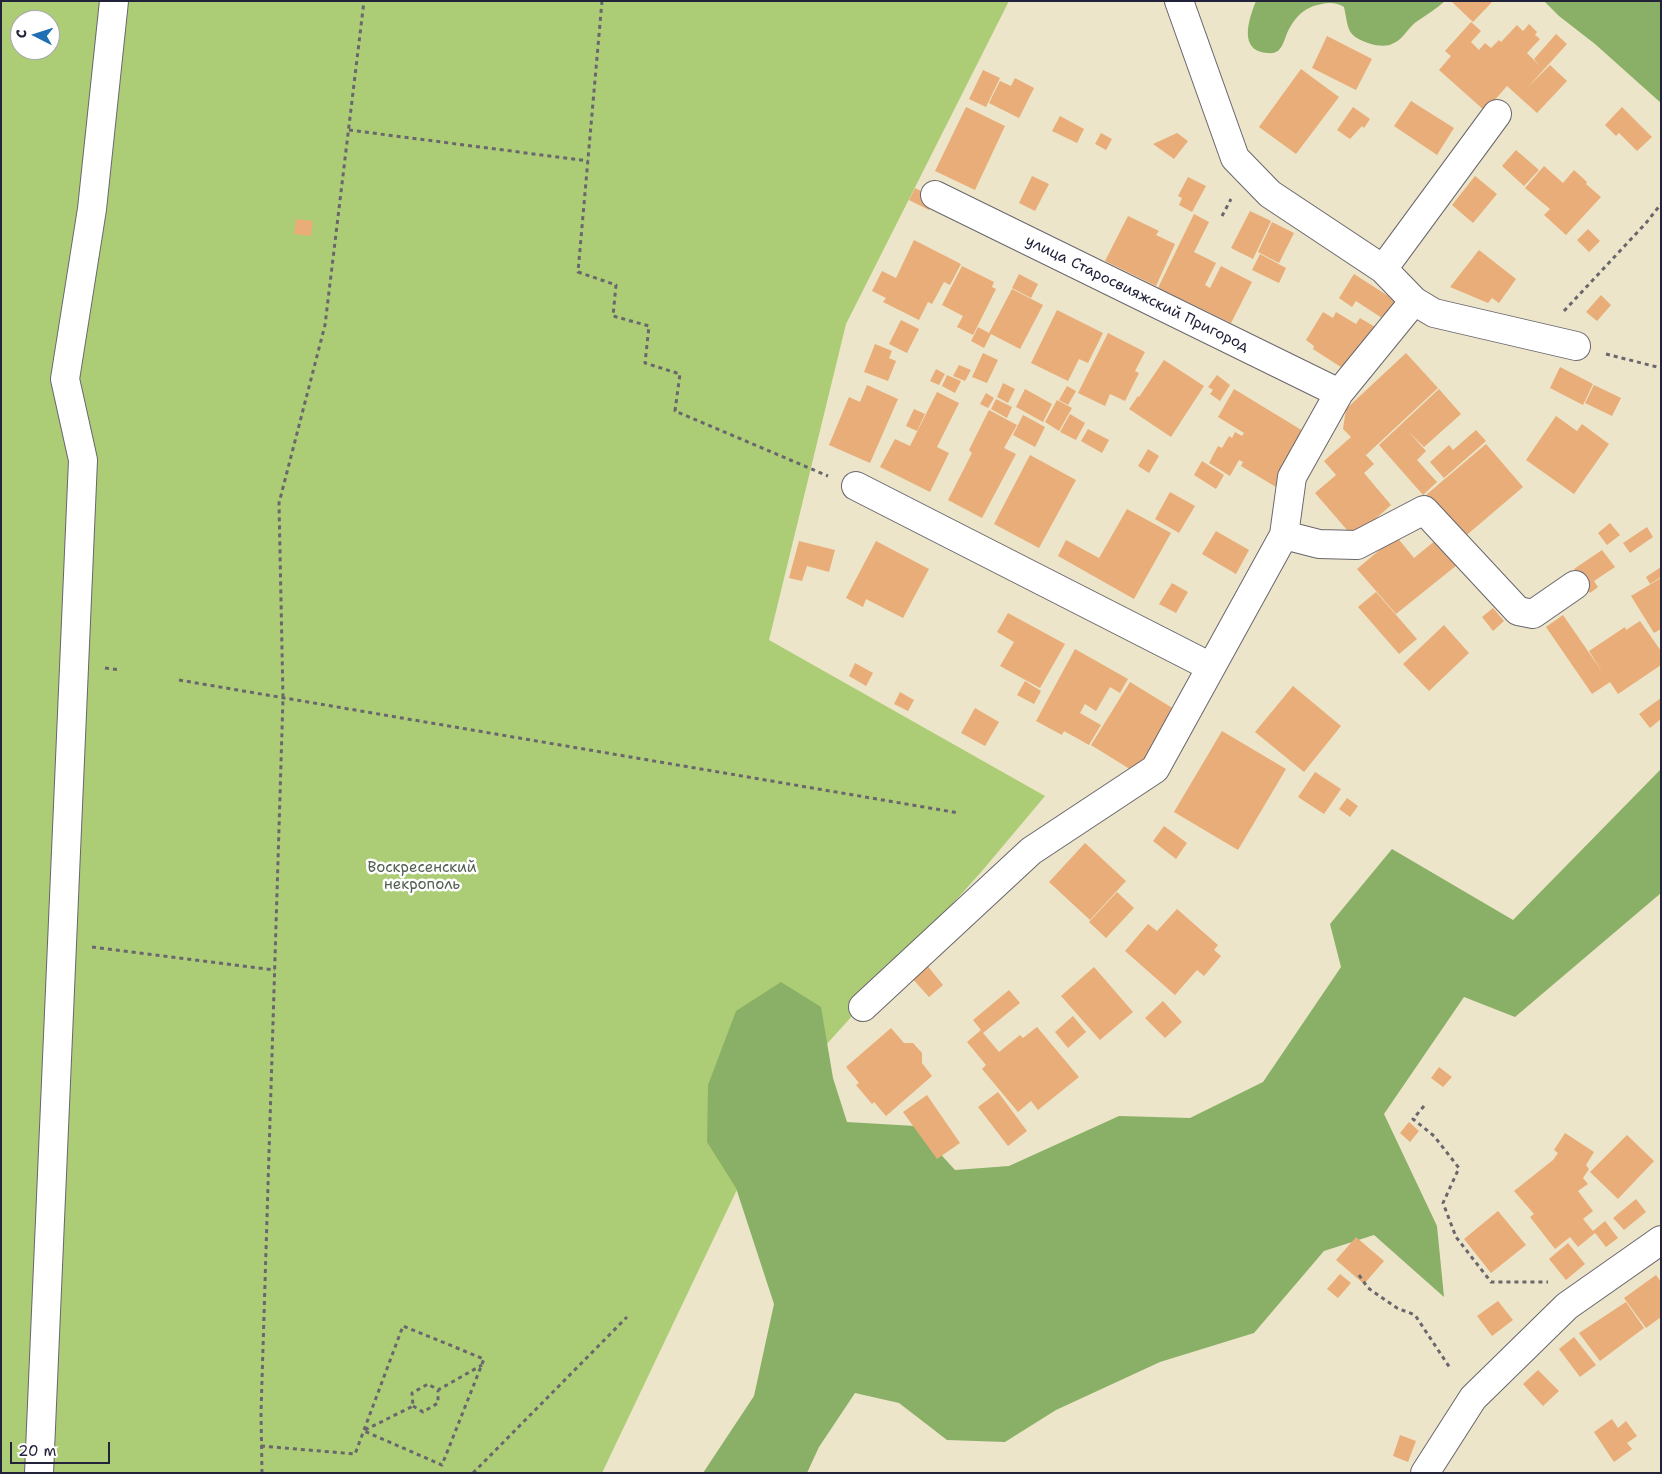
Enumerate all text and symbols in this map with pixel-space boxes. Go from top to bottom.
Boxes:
north arrow [10,10,60,60]
text: С [12,29,30,39]
street label: улица Старосвияжский Пригород [1022,232,1252,356]
park label: Воскресенский некрополь [368,859,476,894]
scale bar [12,1432,112,1464]
text: 20 m [18,1441,57,1461]

